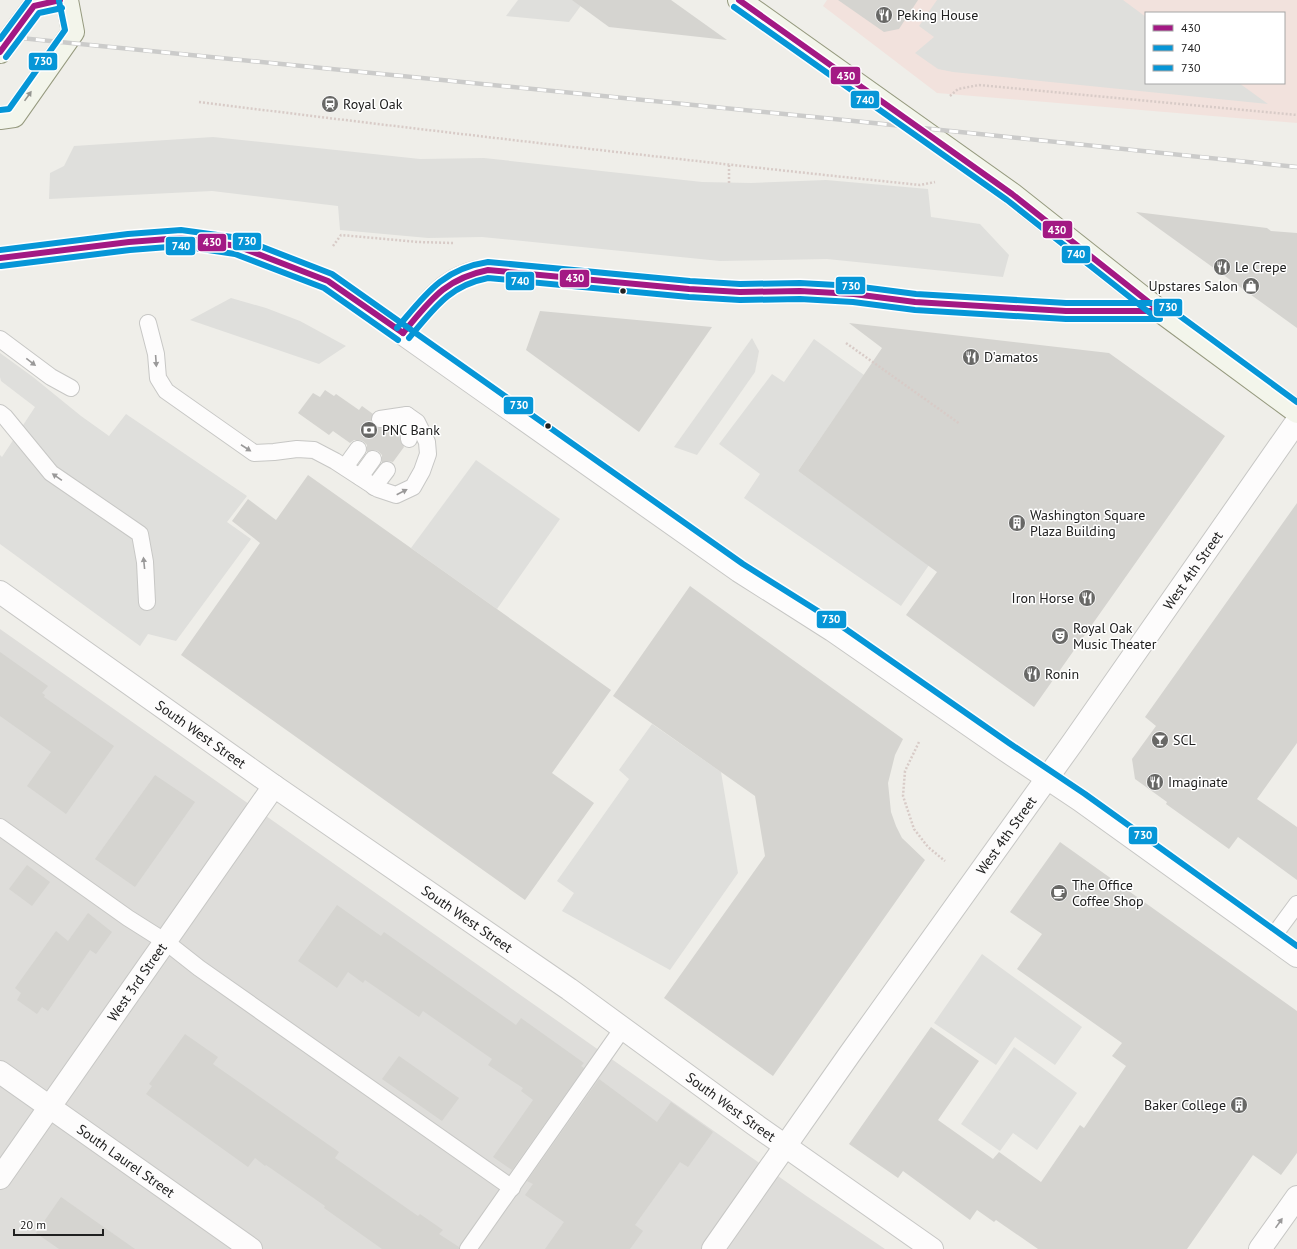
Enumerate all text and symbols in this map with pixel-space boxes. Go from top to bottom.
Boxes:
restaurant icon: Peking House [874,5,894,25]
place label: Peking House [897,6,978,24]
legend [1145,12,1285,84]
text: 430 [1181,20,1201,35]
text: 740 [1181,40,1201,55]
line badge: 730 [28,52,58,71]
text: 730 [34,54,52,68]
text: 730 [1181,60,1201,75]
line badge: 430 [830,66,861,85]
text: 430 [837,69,855,83]
one-way arrow [24,90,32,101]
line badge: 740 [850,90,880,109]
text: 740 [856,93,874,107]
station icon: Royal Oak [320,94,340,114]
place label: Royal Oak [343,95,403,113]
line badge: 430 [1042,220,1073,239]
text: 430 [1048,223,1066,237]
line badge: 730 [232,232,262,251]
line badge: 430 [197,233,227,252]
text: 730 [238,234,256,248]
text: 430 [203,235,221,249]
line badge: 740 [165,236,196,256]
text: 740 [172,239,190,253]
line badge: 740 [1061,245,1091,264]
text: 740 [1067,247,1085,261]
restaurant icon: Le Crepe [1212,257,1232,277]
place label: Le Crepe [1235,258,1287,276]
line badge: 430 [559,269,590,288]
line badge: 740 [505,271,535,291]
text: 430 [566,271,584,285]
text: 740 [511,274,529,288]
line badge: 730 [835,276,866,295]
shop icon: Upstares Salon [1241,276,1261,296]
place label: Upstares Salon [1149,277,1238,295]
text: 730 [842,279,860,293]
unlabelled marker [618,286,628,296]
line badge: 730 [1153,298,1183,317]
text: 730 [1159,300,1177,314]
restaurant icon: D'amatos [961,347,981,367]
place label: D'amatos [984,348,1038,366]
one-way arrow [153,355,160,367]
one-way arrow [26,358,37,367]
line badge: 730 [503,396,534,415]
text: 730 [510,398,528,412]
bank icon: PNC Bank [359,420,379,440]
place label: PNC Bank [382,421,440,439]
unlabelled marker [543,421,553,431]
one-way arrow [240,444,252,451]
one-way arrow [51,473,62,481]
one-way arrow [397,489,408,495]
place label: Washington Square Plaza Building [1030,506,1145,540]
building icon: Washington Square Plaza Building [1007,513,1027,533]
street label: West 4th Street [1159,527,1227,613]
one-way arrow [141,557,148,569]
restaurant icon: Iron Horse [1077,588,1097,608]
place label: Iron Horse [1012,589,1074,607]
line badge: 730 [816,610,847,629]
text: 730 [822,612,840,626]
place label: Royal Oak Music Theater [1073,619,1157,653]
theatre icon: Royal Oak Music Theater [1050,626,1070,646]
restaurant icon: Ronin [1022,664,1042,684]
place label: Ronin [1045,665,1079,683]
street label: South West Street [152,696,250,772]
bar icon: SCL [1150,730,1170,750]
place label: SCL [1173,731,1196,749]
restaurant icon: Imaginate [1145,772,1165,792]
place label: Imaginate [1168,773,1228,791]
street label: West 4th Street [972,792,1040,878]
line badge: 730 [1128,826,1158,845]
text: 730 [1134,828,1152,842]
place label: The Office Coffee Shop [1072,876,1144,910]
street label: South West Street [418,881,516,957]
cafe icon: The Office Coffee Shop [1049,883,1069,903]
street label: West 3rd Street [103,939,171,1025]
street label: South West Street [682,1068,779,1146]
building icon: Baker College [1229,1095,1249,1115]
place label: Baker College [1144,1096,1226,1114]
street label: South Laurel Street [73,1120,179,1202]
scale bar [14,1211,103,1237]
text: 20 m [20,1217,46,1232]
one-way arrow [1275,1218,1283,1228]

